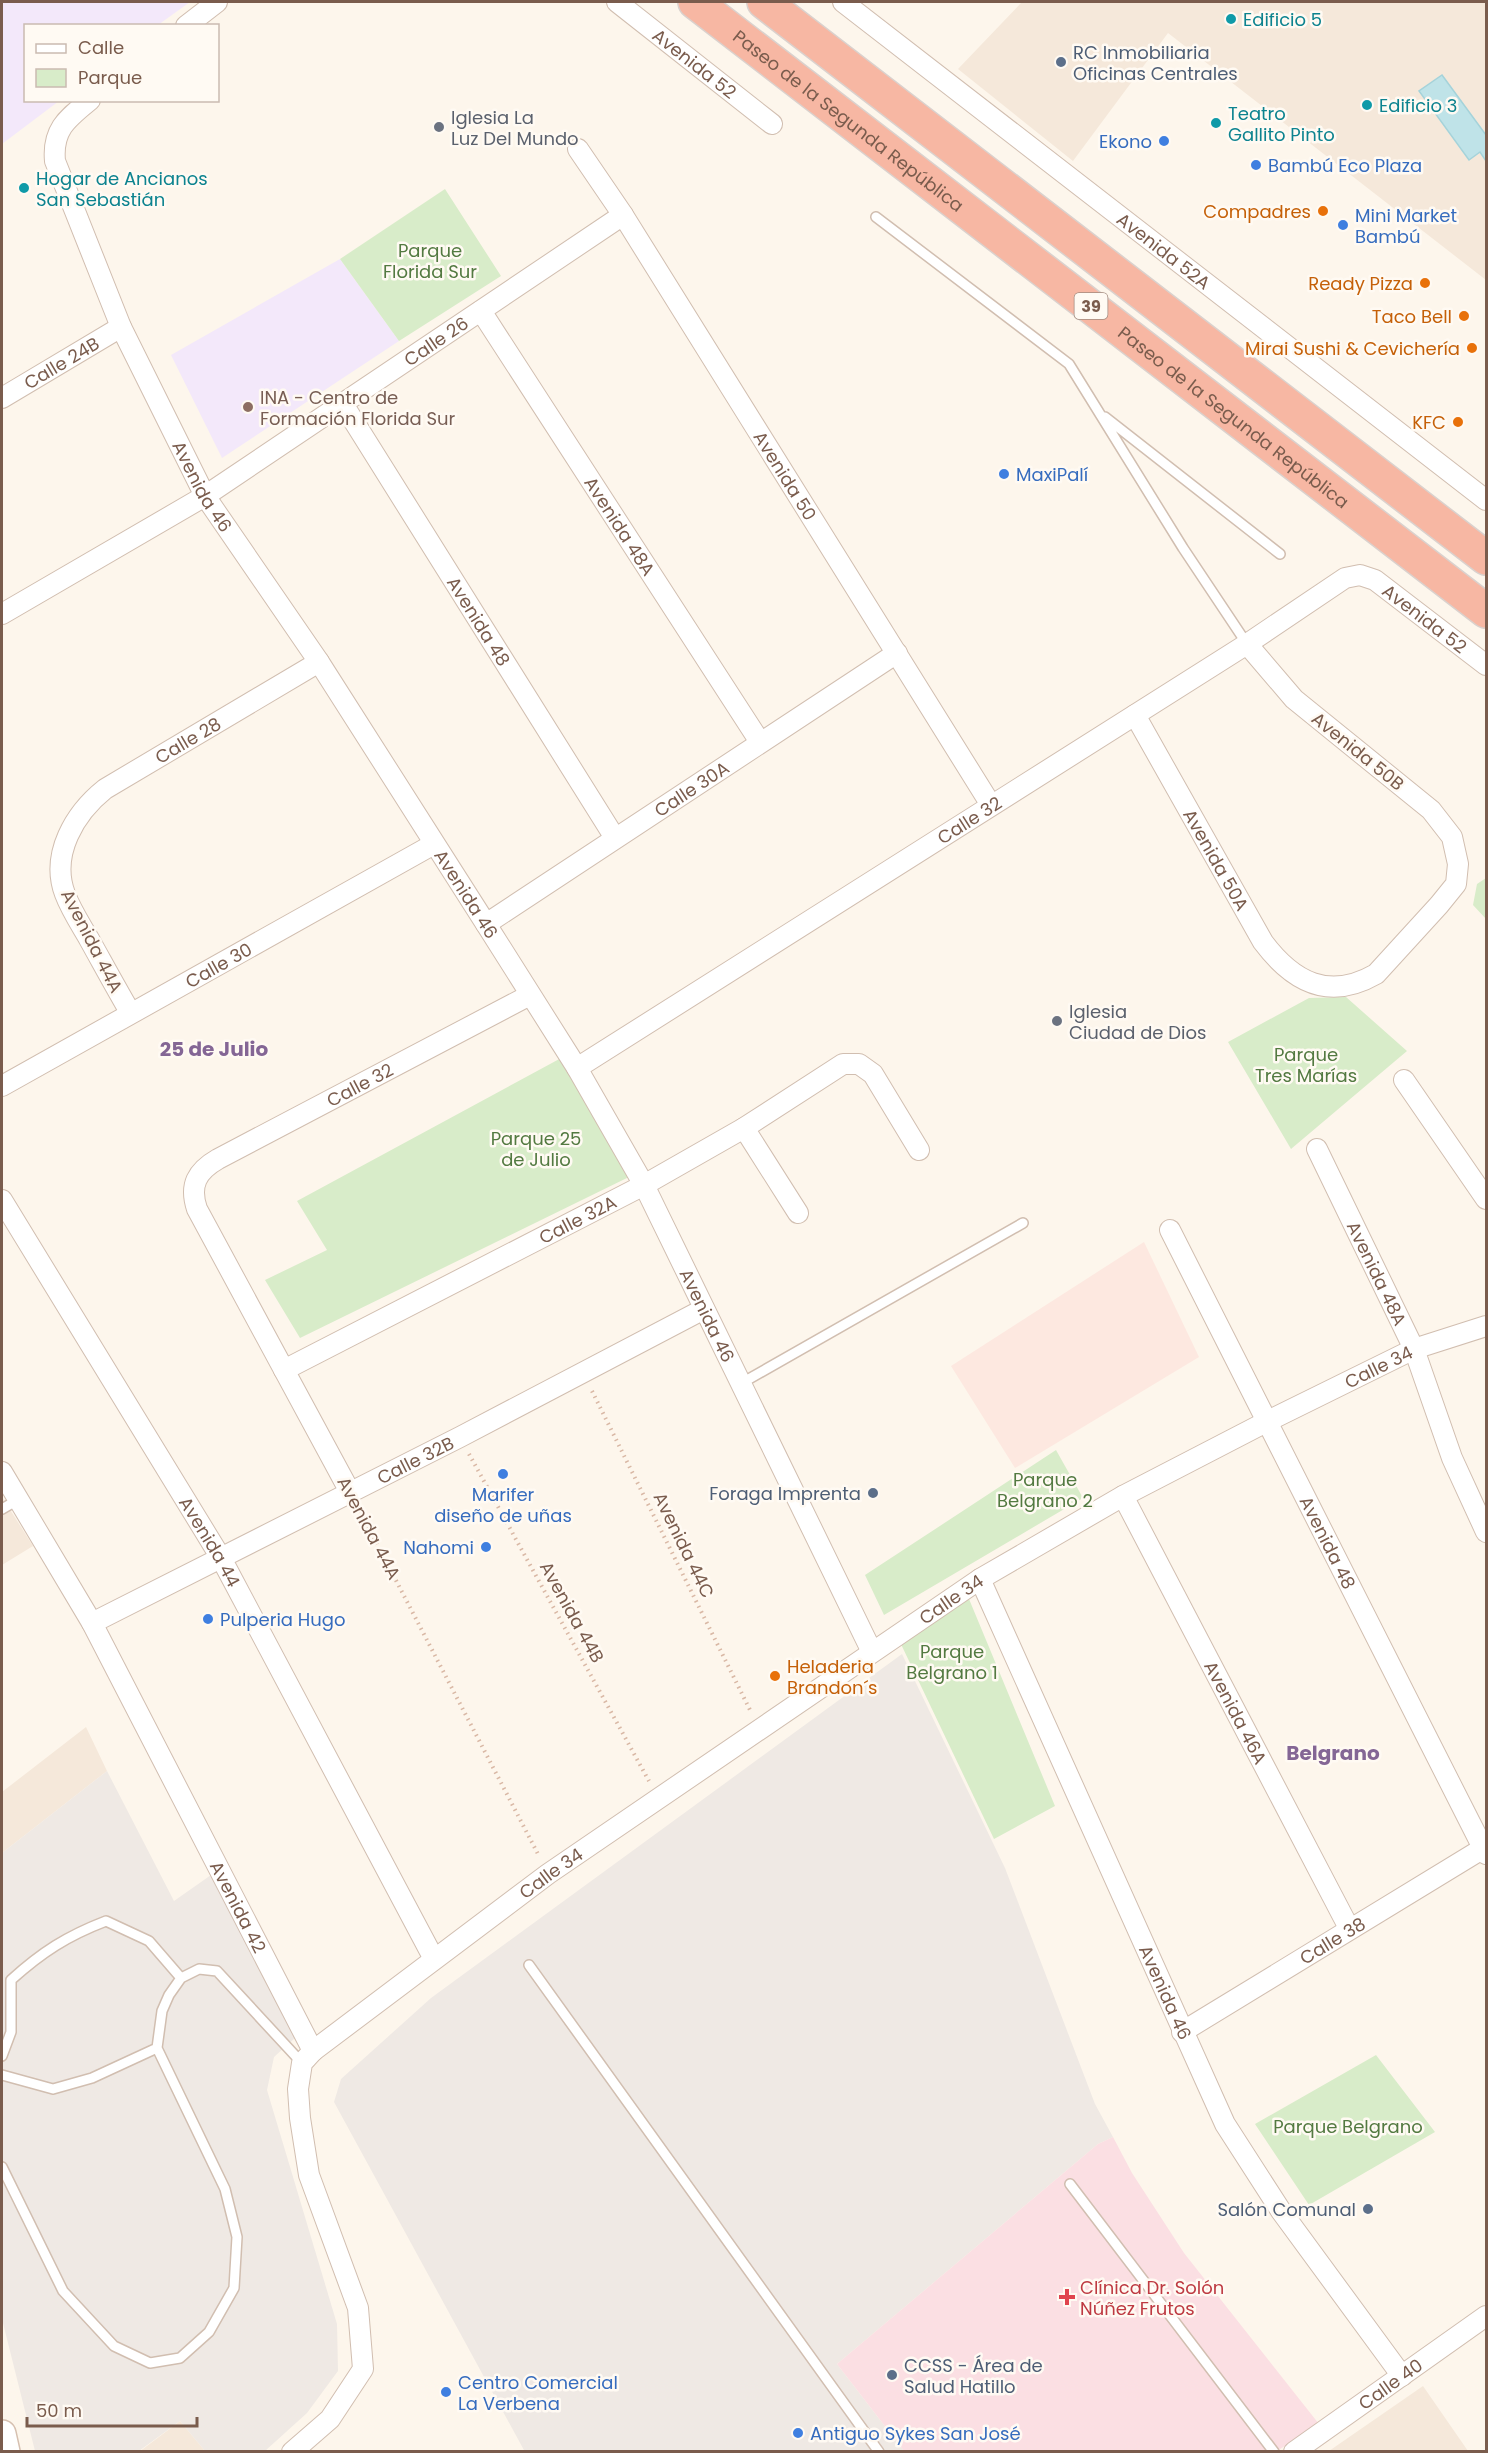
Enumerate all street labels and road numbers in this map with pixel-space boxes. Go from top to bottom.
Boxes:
street label: Avenida 52 [648,22,742,104]
street label: Paseo de la Segunda República [728,23,969,217]
street label: Avenida 52A [1112,206,1216,295]
road number: 39 [1074,293,1108,319]
street label: Calle 26 [399,310,473,371]
street label: Paseo de la Segunda República [1113,320,1354,514]
street label: Calle 24B [19,330,104,395]
street label: Avenida 50 [748,426,823,525]
street label: Avenida 46 [167,436,238,537]
street label: Avenida 48A [579,472,661,580]
street label: Avenida 48 [441,571,516,670]
street label: Avenida 52 [1378,578,1472,659]
street label: Avenida 50B [1307,706,1409,796]
street label: Calle 28 [150,711,225,769]
street label: Calle 30A [649,755,734,822]
street label: Calle 32 [932,790,1006,850]
street label: Avenida 50A [1178,804,1255,915]
street label: Avenida 46 [429,844,504,943]
street label: Avenida 44A [55,885,129,997]
street label: Calle 30 [180,936,256,994]
street label: Calle 32 [322,1057,397,1112]
street label: Calle 32A [534,1189,621,1249]
street label: Avenida 48A [1341,1217,1413,1330]
street label: Avenida 46 [674,1264,741,1366]
street label: Calle 34 [1340,1339,1417,1394]
street label: Calle 32B [372,1430,458,1490]
street label: Avenida 44A [331,1472,407,1584]
street label: Avenida 44C [648,1488,720,1602]
street label: Avenida 48 [1294,1491,1362,1593]
street label: Avenida 44 [174,1492,247,1591]
street label: Avenida 44B [534,1557,610,1667]
street label: Calle 34 [914,1568,988,1630]
street label: Avenida 46A [1199,1656,1273,1768]
street label: Calle 34 [514,1842,587,1904]
street label: Avenida 42 [204,1856,273,1957]
street label: Calle 38 [1295,1911,1370,1970]
street label: Avenida 46 [1134,1941,1198,2043]
street label: Calle 40 [1353,2352,1428,2415]

